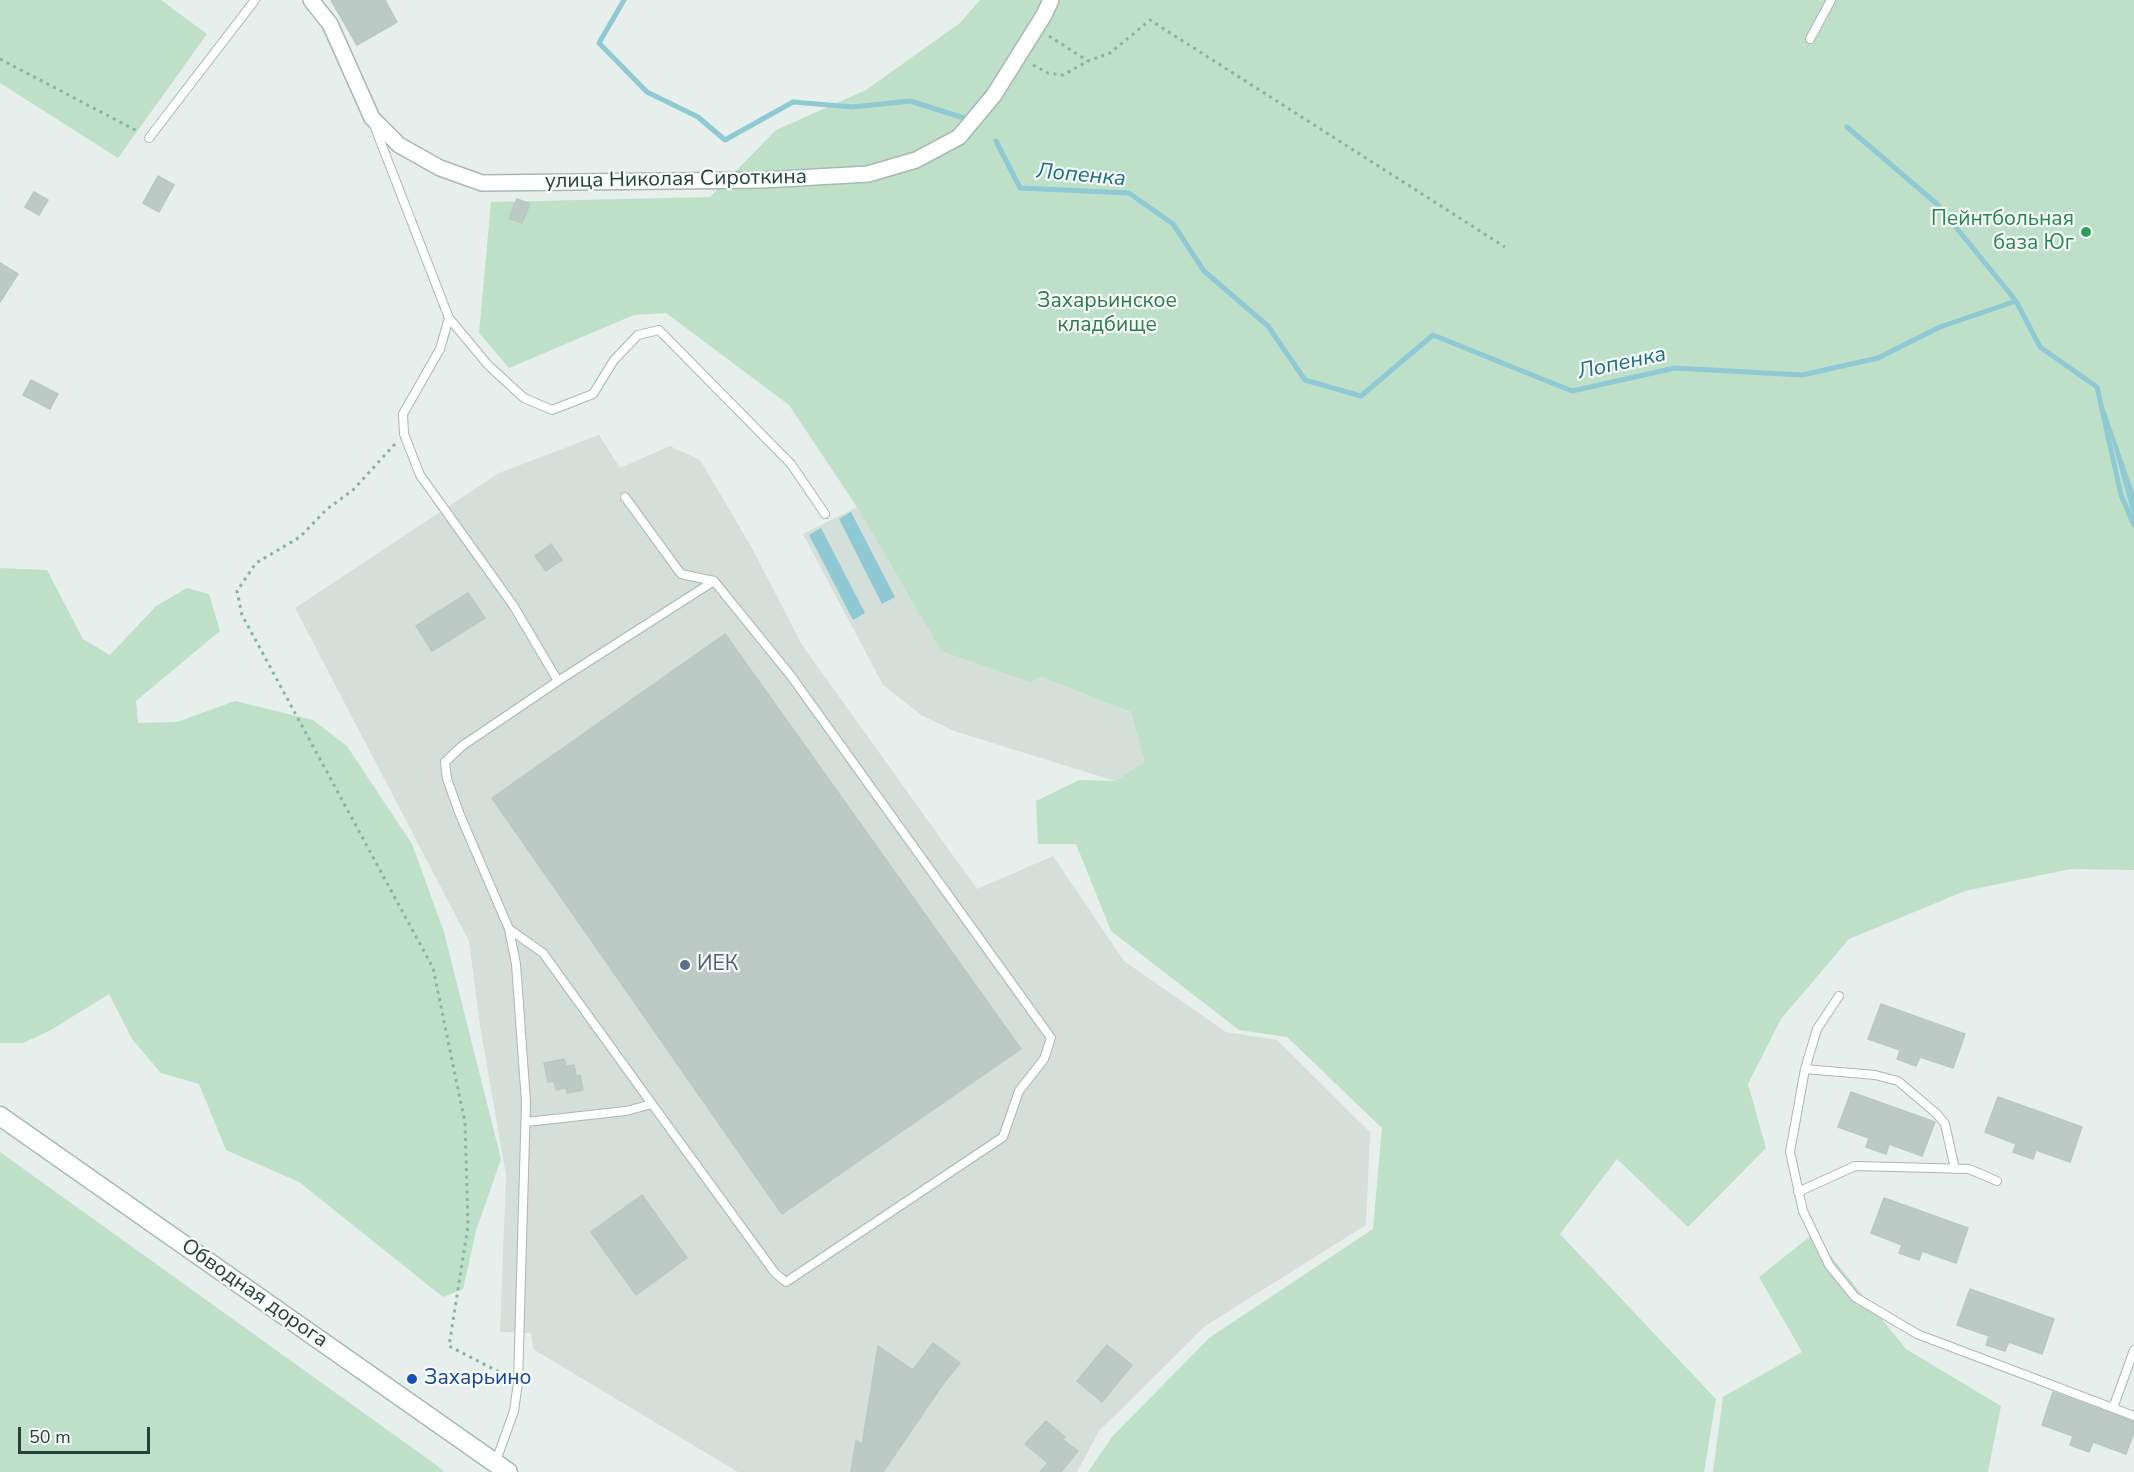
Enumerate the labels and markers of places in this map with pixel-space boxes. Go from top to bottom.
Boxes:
place label: Пейнтбольная база Юг [1931,207,2074,257]
marker: Пейнтбольная база Юг [2079,225,2093,239]
place label: ИЕК [697,952,738,978]
marker: ИЕК [678,958,692,972]
place label: Захарьино [424,1366,531,1392]
marker: Захарьино [405,1372,419,1386]

